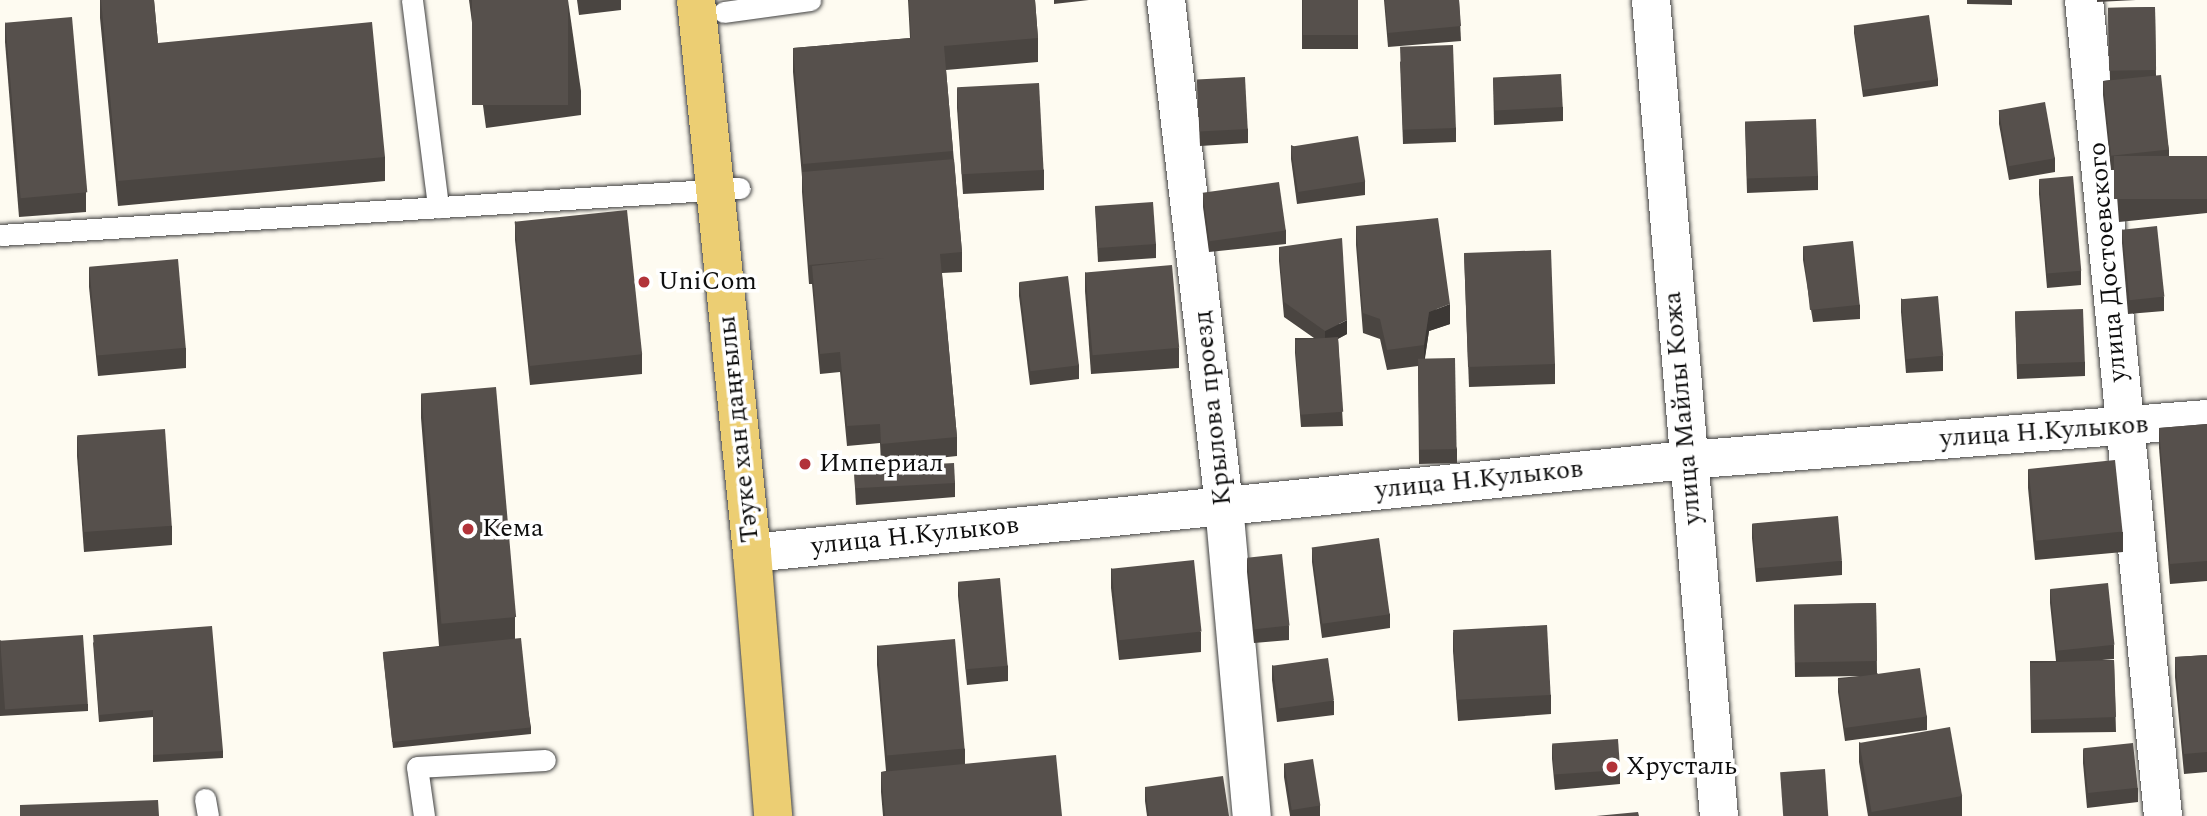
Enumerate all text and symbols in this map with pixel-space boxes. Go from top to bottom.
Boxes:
street label: улица Достоевского [2082,141,2134,383]
place label: UniCom [658,266,757,298]
marker: UniCom [636,274,652,290]
street label: улица Майлы Кожа [1657,290,1709,526]
street label: Крылова проезд [1187,309,1239,507]
street label: Тәуке хан даңғылы [712,314,766,544]
street label: улица Н.Кулыков [1939,409,2149,455]
place label: Империал [819,448,943,480]
street label: улица Н.Кулыков [1374,454,1584,506]
marker: Империал [797,456,813,472]
street label: улица Н.Кулыков [810,510,1020,562]
place label: Кема [482,513,544,545]
marker: Кема [460,521,476,537]
place label: Хрусталь [1626,751,1737,783]
marker: Хрусталь [1604,759,1620,775]

